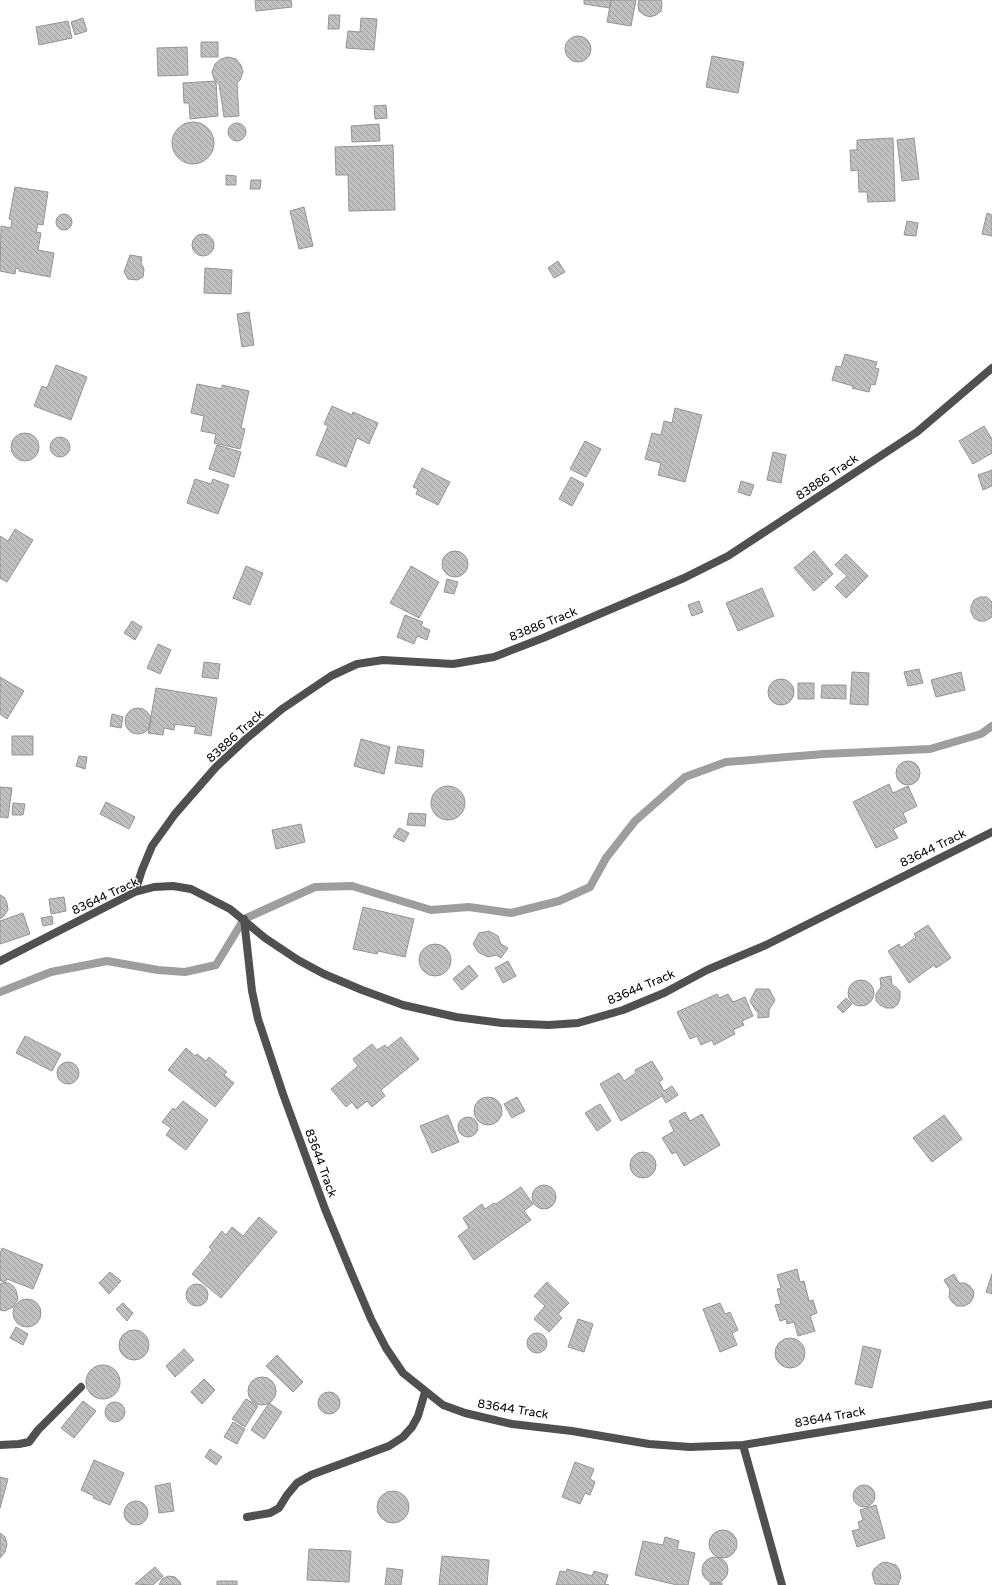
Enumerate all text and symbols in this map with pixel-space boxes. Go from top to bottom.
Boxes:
street label: 83886 Track [793,451,861,503]
street label: 83886 Track [507,604,579,644]
street label: 83886 Track [204,707,267,765]
street label: 83644 Track [898,826,969,870]
street label: 83644 Track [70,874,141,917]
street label: 83644 Track [605,966,677,1007]
street label: 83644 Track [302,1127,340,1199]
street label: 83644 Track [477,1396,550,1422]
street label: 83644 Track [793,1404,867,1430]

